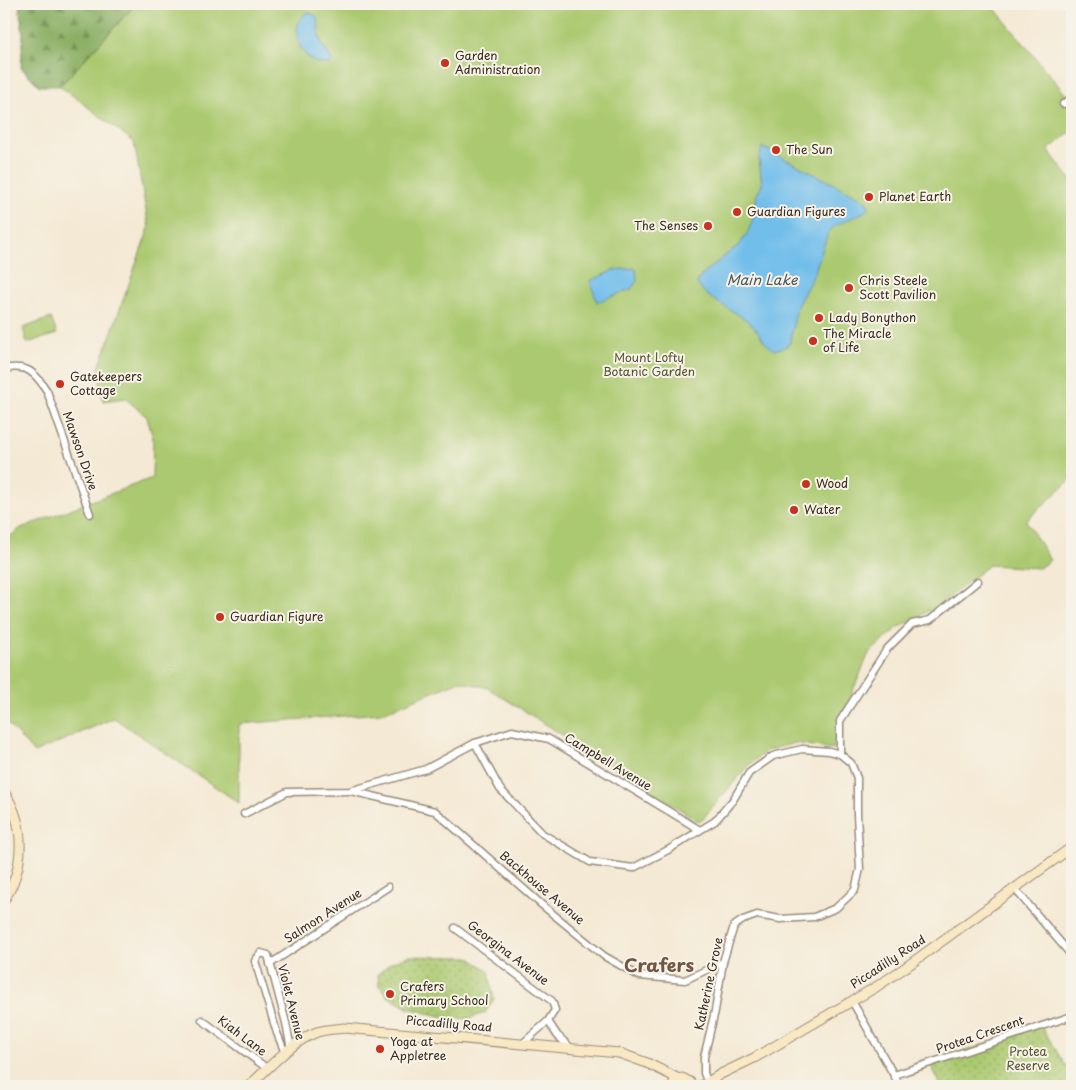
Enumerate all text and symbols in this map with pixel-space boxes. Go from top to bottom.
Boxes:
place label: Garden Administration [455,46,541,78]
marker: Garden Administration [439,57,451,69]
place label: The Sun [786,140,833,158]
marker: The Sun [770,144,782,156]
place label: Planet Earth [879,187,951,205]
marker: Planet Earth [863,191,875,203]
place label: Guardian Figures [747,202,846,220]
marker: Guardian Figures [731,206,743,218]
place label: The Senses [634,216,698,234]
marker: The Senses [702,220,714,232]
water label: Main Lake [727,269,799,290]
place label: Chris Steele Scott Pavilion [859,271,936,303]
marker: Chris Steele Scott Pavilion [843,282,855,294]
place label: Lady Bonython [829,308,916,326]
marker: Lady Bonython [813,312,825,324]
place label: The Miracle of Life [823,324,892,356]
marker: The Miracle of Life [807,335,819,347]
park label: Mount Lofty Botanic Garden [603,348,695,380]
place label: Gatekeepers Cottage [70,367,142,399]
marker: Gatekeepers Cottage [54,378,66,390]
street label: Mawson Drive [59,409,103,493]
place label: Wood [816,474,848,492]
marker: Wood [800,478,812,490]
place label: Water [804,500,841,518]
marker: Water [788,504,800,516]
place label: Guardian Figure [230,607,324,625]
marker: Guardian Figure [214,611,226,623]
street label: Campbell Avenue [561,728,656,795]
street label: Backhouse Avenue [496,846,589,928]
street label: Salmon Avenue [280,883,365,947]
street label: Georgina Avenue [464,916,553,989]
street label: Piccadilly Road [846,930,929,992]
street label: Katherine Grove [689,936,727,1032]
district label: Crafers [624,951,694,978]
street label: Violet Avenue [274,962,310,1042]
place label: Crafers Primary School [400,977,488,1009]
marker: Crafers Primary School [384,988,396,1000]
street label: Piccadilly Road [405,1010,493,1036]
street label: Kiah Lane [214,1011,271,1060]
street label: Protea Crescent [933,1011,1026,1058]
place label: Yoga at Appletree [390,1032,447,1064]
park label: Protea Reserve [1006,1042,1050,1074]
marker: Yoga at Appletree [374,1043,386,1055]

